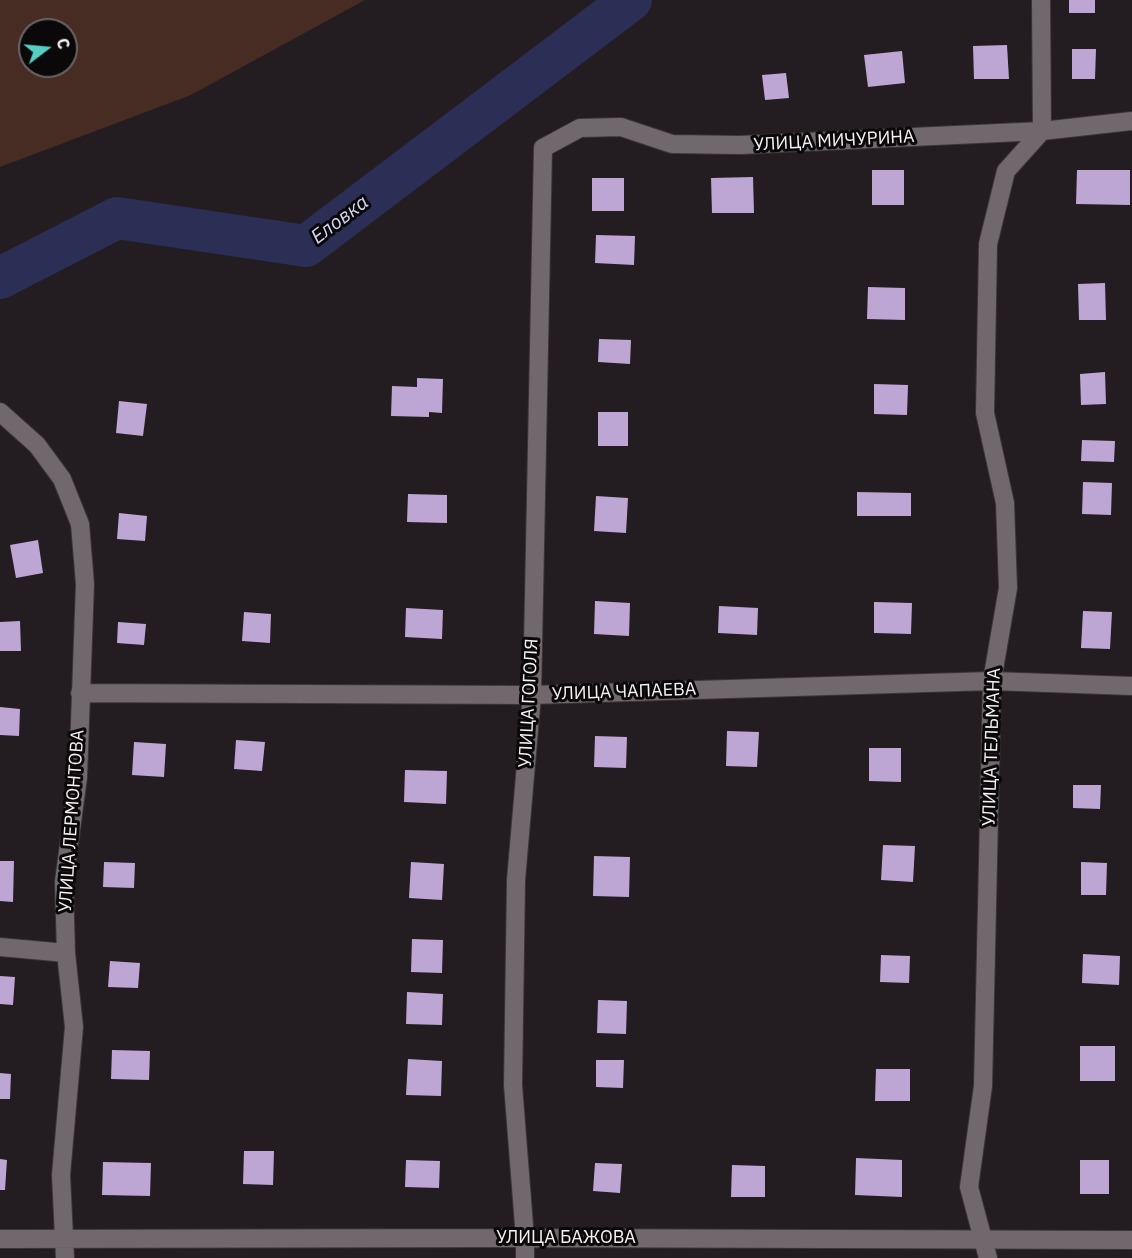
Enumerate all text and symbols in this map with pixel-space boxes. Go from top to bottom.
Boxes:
north arrow [18,18,78,78]
text: С [52,36,74,51]
street label: УЛИЦА МИЧУРИНА [753,126,915,156]
water label: Еловка [307,191,373,249]
street label: УЛИЦА ГОГОЛЯ [515,638,543,768]
street label: УЛИЦА ТЕЛЬМАНА [978,667,1006,827]
street label: УЛИЦА ЧАПАЕВА [551,679,697,705]
street label: УЛИЦА ЛЕРМОНТОВА [55,729,89,913]
street label: УЛИЦА БАЖОВА [496,1227,636,1249]

